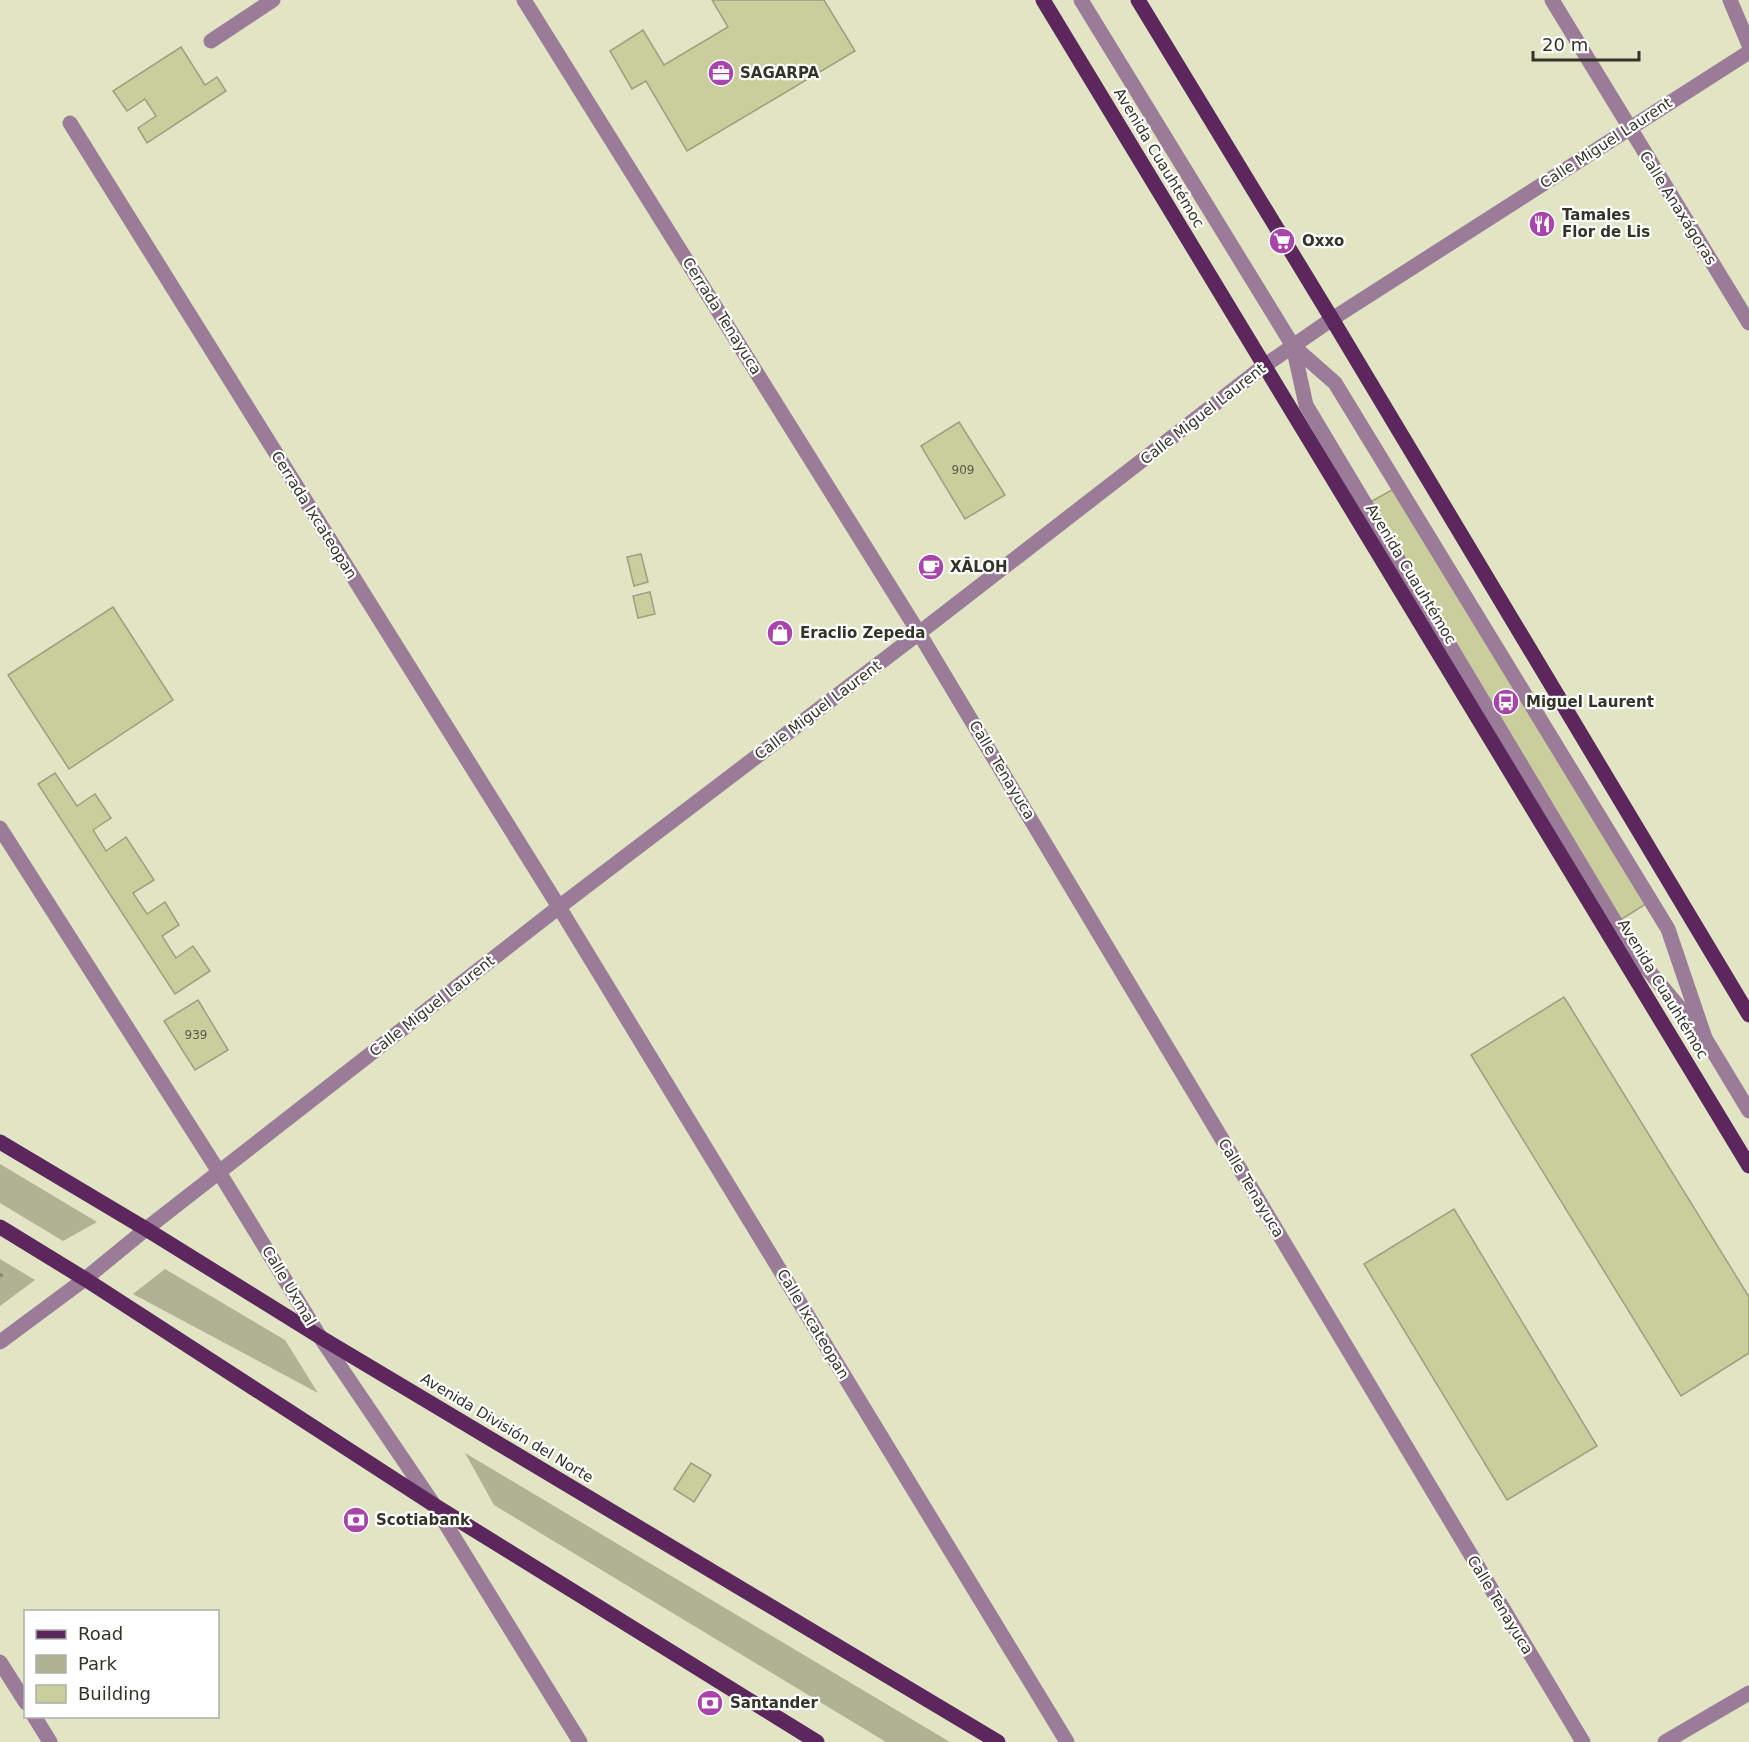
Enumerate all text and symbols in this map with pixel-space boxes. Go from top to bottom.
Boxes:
scale bar [1533,24,1640,62]
text: 20 m [1542,34,1588,55]
office icon: SAGARPA [706,58,736,88]
place label: SAGARPA [740,64,820,82]
street label: Avenida Cuauhtémoc [1110,85,1208,231]
street label: Calle Miguel Laurent [1537,94,1675,192]
street label: Calle Anaxágoras [1636,148,1720,268]
place label: Tamales Flor de Lis [1562,206,1650,241]
restaurant icon: Tamales Flor de Lis [1527,209,1557,239]
supermarket icon: Oxxo [1267,226,1297,256]
place label: Oxxo [1302,232,1344,250]
street label: Cerrada Tenayuca [679,254,765,378]
street label: Calle Miguel Laurent [1137,359,1269,468]
street label: Cerrada Ixcateopan [267,448,361,582]
house number: 909 [952,463,974,477]
street label: Avenida Cuauhtémoc [1362,501,1460,647]
cafe icon: XĀLOH [916,552,946,582]
place label: XĀLOH [950,556,1008,576]
shop icon: Eraclio Zepeda [765,618,795,648]
place label: Eraclio Zepeda [800,624,925,642]
street label: Calle Miguel Laurent [751,656,885,763]
bus stop icon: Miguel Laurent [1491,687,1521,717]
place label: Miguel Laurent [1526,693,1654,711]
street label: Calle Tenayuca [965,717,1039,823]
street label: Avenida Cuauhtémoc [1614,916,1712,1062]
street label: Calle Miguel Laurent [366,951,498,1060]
house number: 939 [185,1028,207,1042]
street label: Calle Tenayuca [1214,1135,1288,1241]
street label: Calle Uxmal [258,1243,320,1329]
street label: Calle Ixcateopan [773,1266,853,1382]
street label: Avenida División del Norte [417,1369,597,1487]
bank icon: Scotiabank [341,1505,371,1535]
place label: Scotiabank [376,1511,471,1529]
street label: Calle Tenayuca [1463,1552,1537,1658]
legend [24,1610,219,1718]
text: Road [78,1623,123,1644]
text: Park [78,1653,117,1674]
text: Building [78,1683,151,1704]
bank icon: Santander [695,1688,725,1718]
place label: Santander [730,1694,818,1712]

